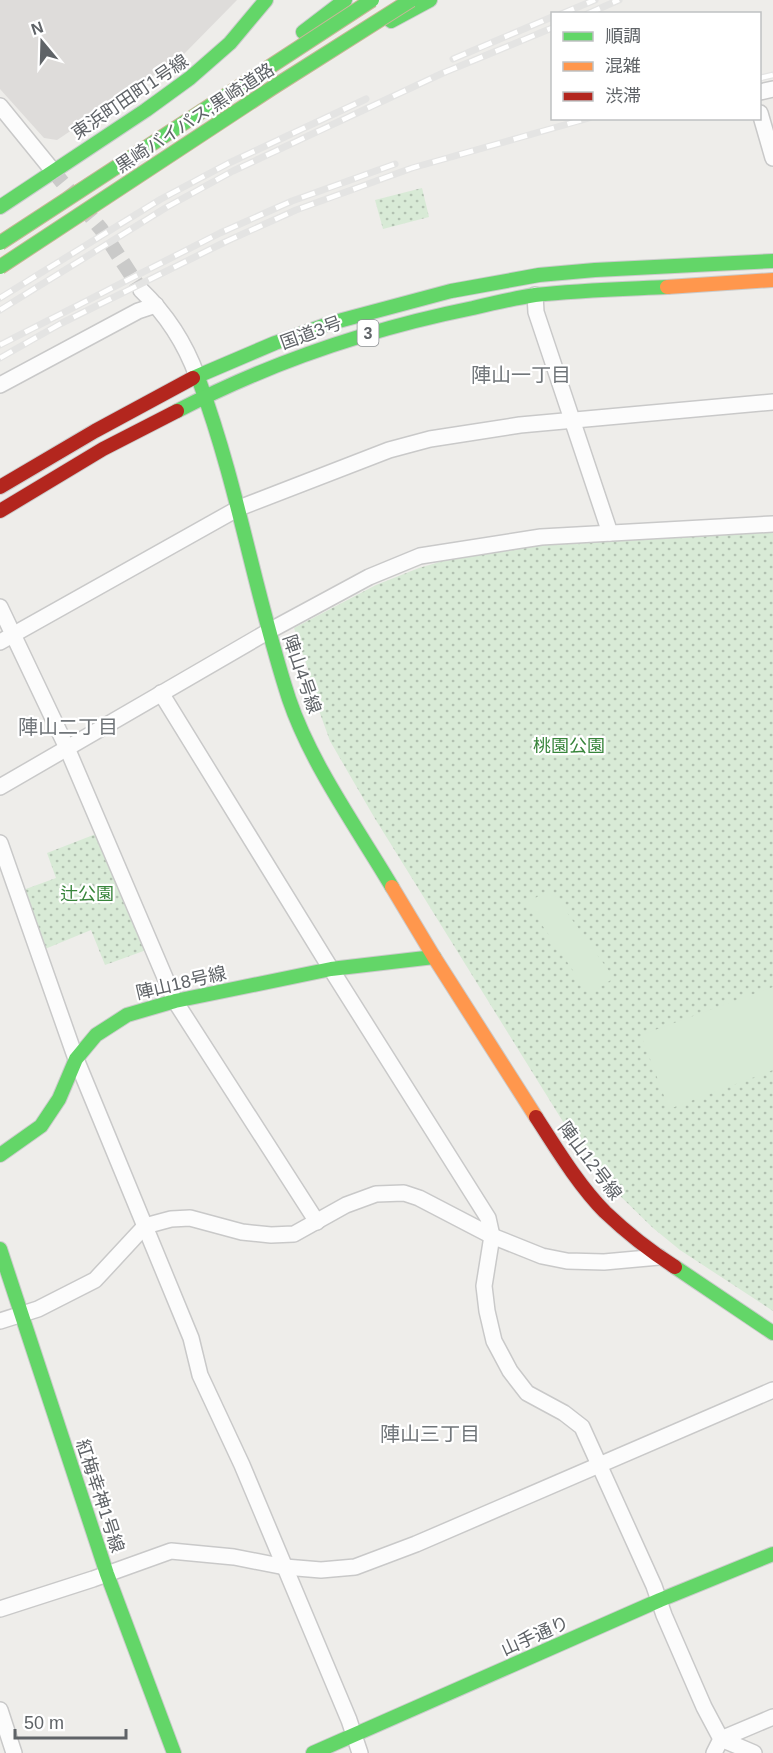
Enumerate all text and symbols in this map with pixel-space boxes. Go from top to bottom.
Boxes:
north arrow [12,12,72,72]
legend [551,12,761,120]
text: N [29,18,46,38]
text: 順調 [605,26,641,46]
street label: 東浜町田町1号線 [68,51,192,143]
text: 混雑 [605,56,641,76]
street label: 黒崎バイパス;黒崎道路 [112,59,278,177]
text: 渋滞 [605,86,641,106]
street label: 国道3号 [278,313,344,353]
road number: 3 [358,320,378,346]
district label: 陣山一丁目 [471,364,571,386]
street label: 陣山4号線 [279,632,325,716]
district label: 陣山二丁目 [18,716,118,738]
park label: 桃園公園 [533,736,605,756]
park label: 辻公園 [60,884,114,904]
street label: 陣山18号線 [134,963,228,1003]
street label: 陣山12号線 [554,1118,626,1204]
district label: 陣山三丁目 [380,1423,480,1445]
street label: 紅梅幸神1号線 [72,1437,128,1555]
street label: 山手通り [498,1612,572,1660]
scale bar [15,1702,126,1740]
text: 50 m [24,1713,64,1733]

